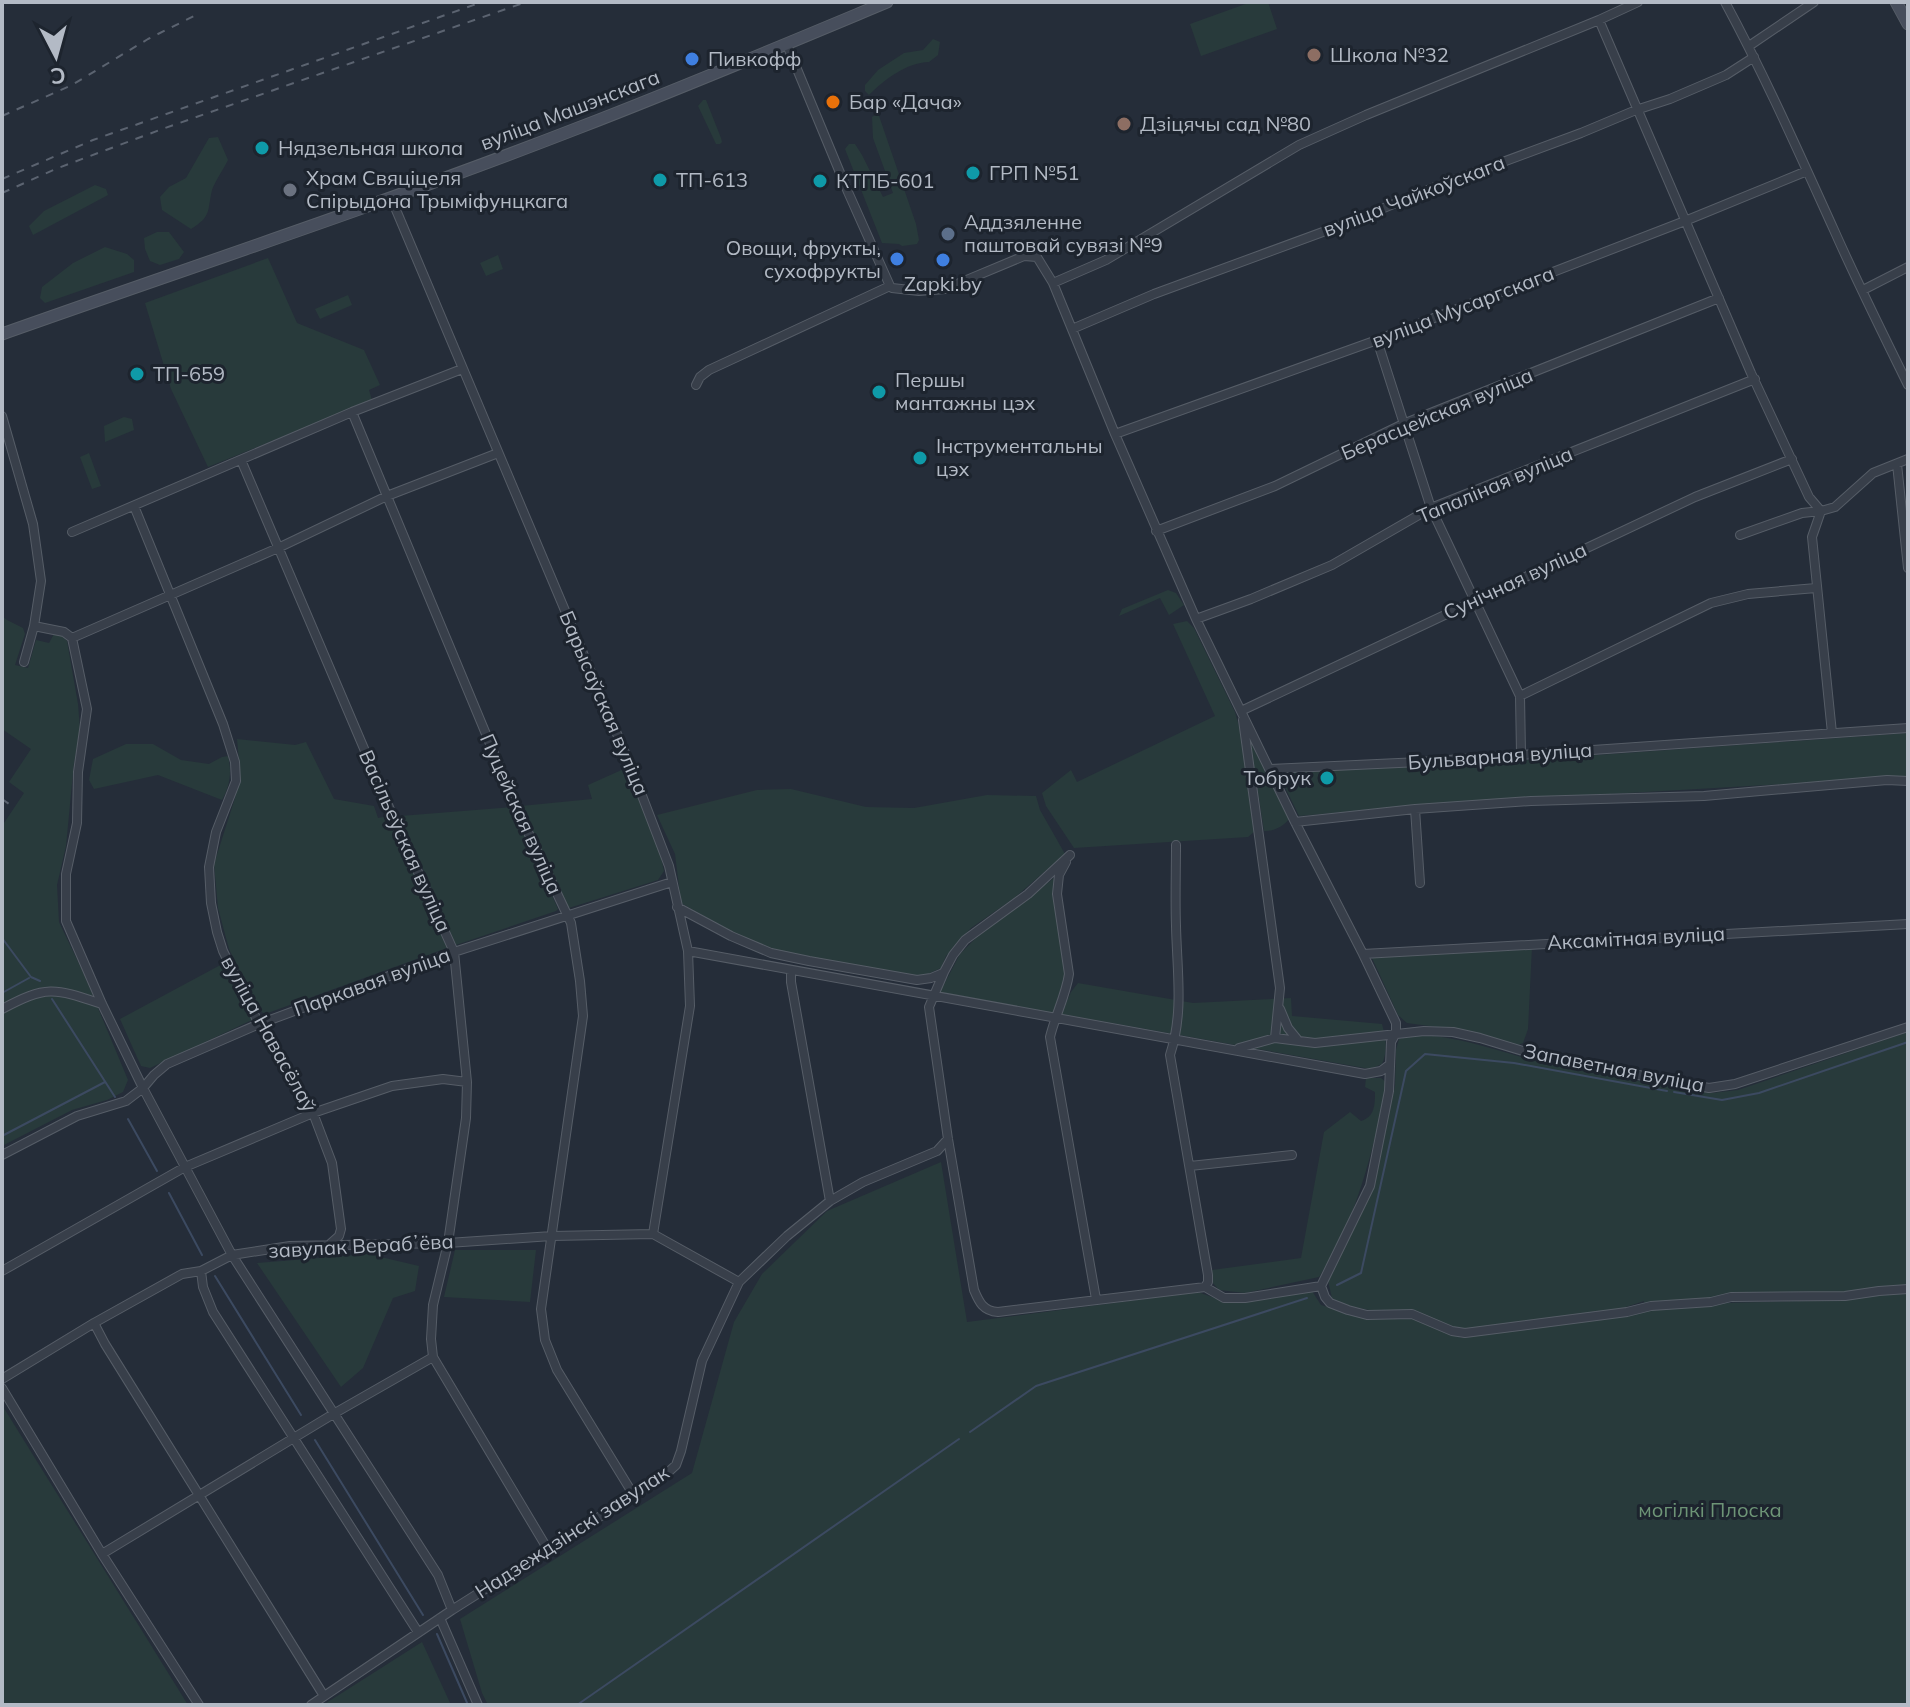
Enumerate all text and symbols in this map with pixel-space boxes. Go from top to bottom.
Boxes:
north arrow [16,16,96,96]
place label: Школа №32 [1330,42,1449,67]
place label: Пивкофф [708,46,801,71]
marker: Школа №32 [1305,46,1323,64]
marker: Пивкофф [683,50,701,68]
text: С [49,61,67,91]
street label: вуліца Машэнскага [477,64,663,155]
place label: Бар «Дача» [849,89,962,114]
marker: Бар «Дача» [824,93,842,111]
place label: Дзіцячы сад №80 [1140,111,1311,136]
marker: Дзіцячы сад №80 [1115,115,1133,133]
place label: Нядзельная школа [278,135,463,160]
marker: Нядзельная школа [253,139,271,157]
street label: вуліца Чайкоўскага [1319,149,1508,242]
place label: ГРП №51 [989,160,1079,185]
marker: ГРП №51 [964,164,982,182]
place label: Храм Свяціцеля Спірыдона Трыміфунцкага [306,165,568,213]
place label: ТП-613 [676,167,748,192]
place label: КТПБ-601 [836,168,935,193]
marker: ТП-613 [651,171,669,189]
marker: КТПБ-601 [811,172,829,190]
marker: Храм Свяціцеля Спірыдона Трыміфунцкага [281,181,299,199]
place label: Аддзяленне паштовай сувязі №9 [964,209,1163,257]
marker: Аддзяленне паштовай сувязі №9 [939,225,957,243]
place label: Овощи, фрукты, сухофрукты [726,235,881,283]
marker: Овощи, фрукты, сухофрукты [888,250,906,268]
marker: Zapki.by [934,251,952,269]
street label: вуліца Мусаргскага [1368,260,1557,353]
place label: Zapki.by [904,271,982,296]
place label: ТП-659 [153,361,225,386]
street label: Берасцейская вуліца [1337,362,1537,465]
marker: ТП-659 [128,365,146,383]
place label: Першы мантажны цэх [895,367,1036,415]
marker: Першы мантажны цэх [870,383,888,401]
place label: Інструментальны цэх [936,433,1103,481]
street label: Тапаліная вуліца [1413,441,1576,529]
marker: Інструментальны цэх [911,449,929,467]
street label: Сунічная вуліца [1439,536,1590,625]
street label: Барысаўская вуліца [554,607,655,799]
street label: Пуцейская вуліца [475,730,568,898]
street label: Бульварная вуліца [1407,737,1593,774]
street label: Васільеўская вуліца [354,746,457,936]
place label: Тобрук [1244,765,1311,790]
marker: Тобрук [1318,769,1336,787]
street label: Аксамітная вуліца [1546,920,1726,955]
street label: Паркавая вуліца [290,942,454,1021]
street label: вуліца Навасёлаў [216,951,323,1116]
street label: Запаветная вуліца [1522,1038,1707,1097]
street label: завулак Верабʼёва [268,1228,454,1263]
street label: Надзеждзінскі завулак [470,1459,673,1604]
park label: могілкі Плоска [1638,1497,1782,1522]

